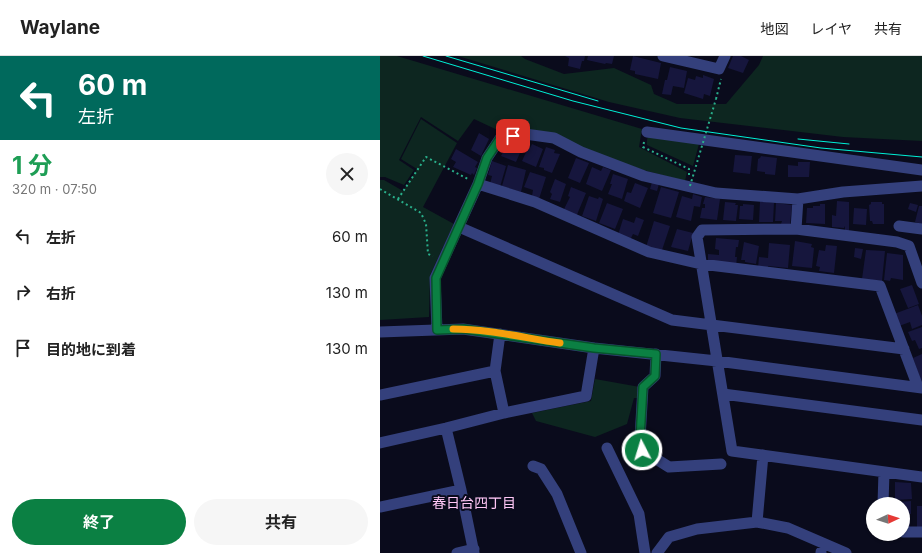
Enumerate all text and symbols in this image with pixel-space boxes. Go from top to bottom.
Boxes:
text: Waylane [20,16,100,39]
text: 地図 [760,20,788,37]
text: レイヤ [810,20,852,37]
text: 共有 [874,20,902,37]
text: 60 m [78,68,147,102]
icon: left [12,72,64,124]
text: 左折 [78,106,114,127]
pin [496,119,530,153]
icon: arrive [502,125,524,147]
text: 1 分 [12,151,52,180]
button: close [326,153,368,195]
text: 320 m · 07:50 [12,181,97,197]
icon: left [12,225,34,247]
text: 60 m [332,227,368,246]
text: 左折 [46,228,76,247]
icon: right [12,281,34,303]
text: 130 m [326,283,368,302]
text: 右折 [46,284,76,303]
icon: arrive [12,337,34,359]
text: 130 m [326,339,368,358]
text: 目的地に到着 [46,340,136,359]
position arrow [621,429,663,471]
district label: 春日台四丁目 [432,494,516,511]
north arrow [866,497,910,541]
map controls [866,497,910,541]
button: 終了 [12,499,186,545]
button: 共有 [194,499,368,545]

